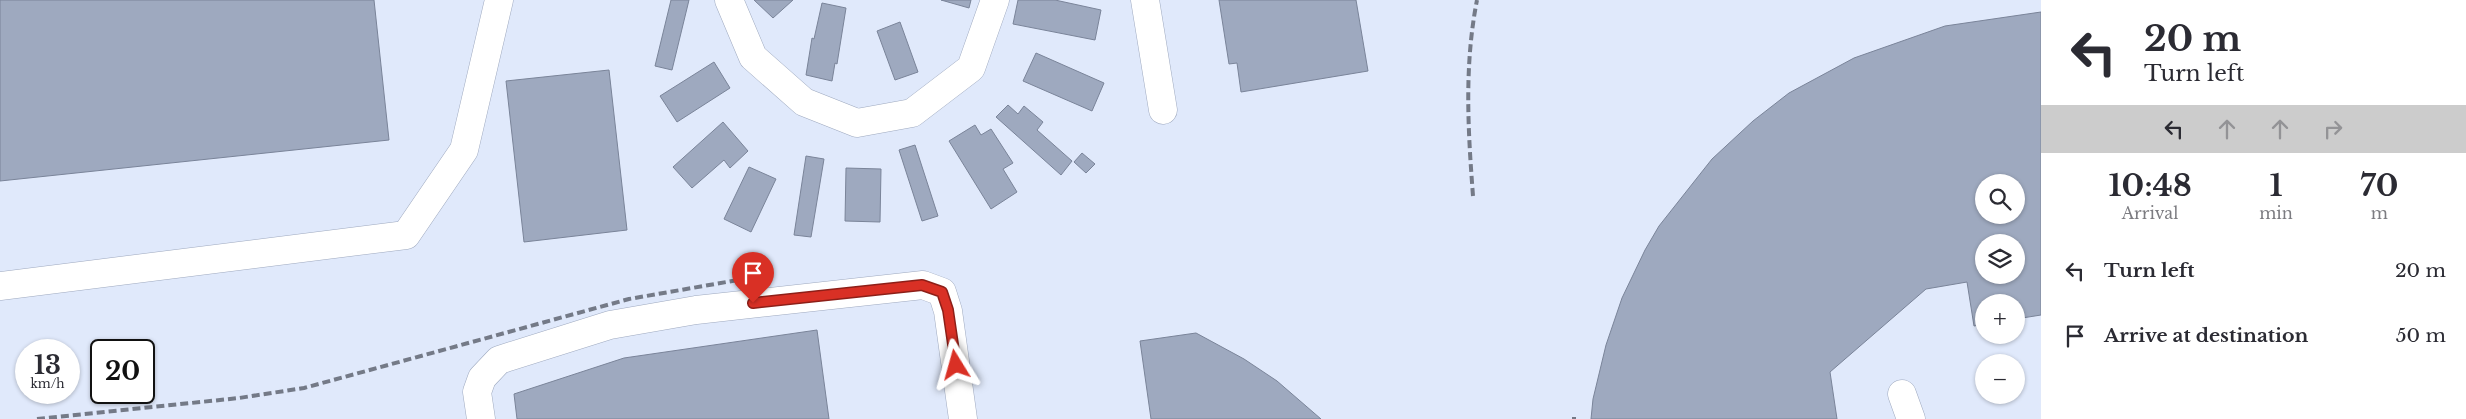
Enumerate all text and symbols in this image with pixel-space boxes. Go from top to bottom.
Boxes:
text: 20 m [2144,17,2241,60]
icon: left [2061,20,2126,85]
text: Turn left [2144,60,2244,87]
icon: left [2160,115,2188,143]
icon: ahead [2213,115,2241,143]
icon: ahead [2266,115,2294,143]
icon: right [2319,115,2347,143]
text: 10:48 [2108,167,2192,204]
text: 1 [2269,167,2283,204]
text: 70 [2360,167,2398,204]
map controls [1975,174,2025,404]
button: search [1975,174,2025,224]
text: Arrival [2122,203,2178,223]
text: min [2259,203,2293,223]
text: m [2371,203,2388,223]
button: layers [1975,234,2025,284]
pin [732,252,774,303]
icon: left [2061,257,2089,285]
icon: arrive [739,259,767,287]
text: Turn left [2104,259,2195,282]
text: 20 m [2395,259,2446,282]
button: + [1975,294,2025,344]
icon: arrive [2061,322,2089,350]
text: Arrive at destination [2104,324,2308,347]
text: 50 m [2396,324,2446,347]
position arrow [929,338,981,390]
speed limit sign: 20 [90,339,155,404]
text: 13 [34,350,61,381]
button: − [1975,354,2025,404]
text: km/h [30,376,65,391]

